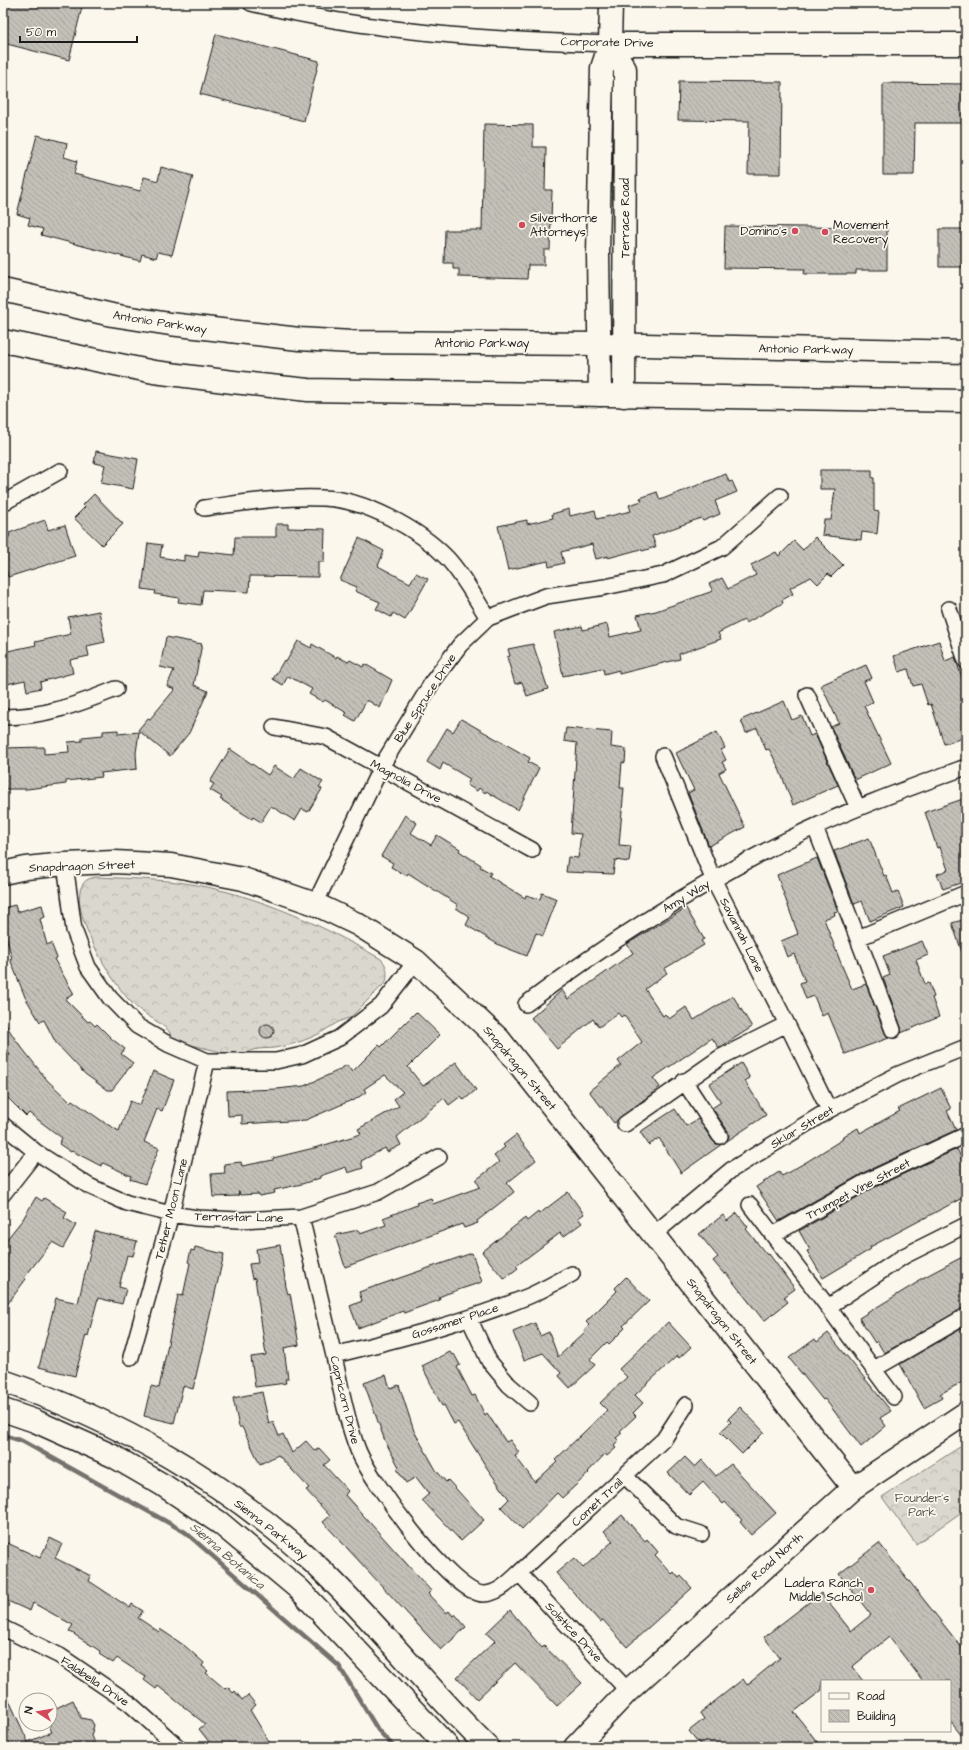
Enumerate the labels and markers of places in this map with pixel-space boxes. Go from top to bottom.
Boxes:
place label: Silverthorne Attorneys [530,210,598,242]
place label: Movement Recovery [833,217,889,249]
marker: Silverthorne Attorneys [517,220,527,230]
place label: Domino's [741,223,787,240]
marker: Domino's [790,226,800,236]
marker: Movement Recovery [820,227,830,237]
place label: Ladera Ranch Middle School [784,1575,863,1606]
marker: Ladera Ranch Middle School [866,1585,876,1595]

